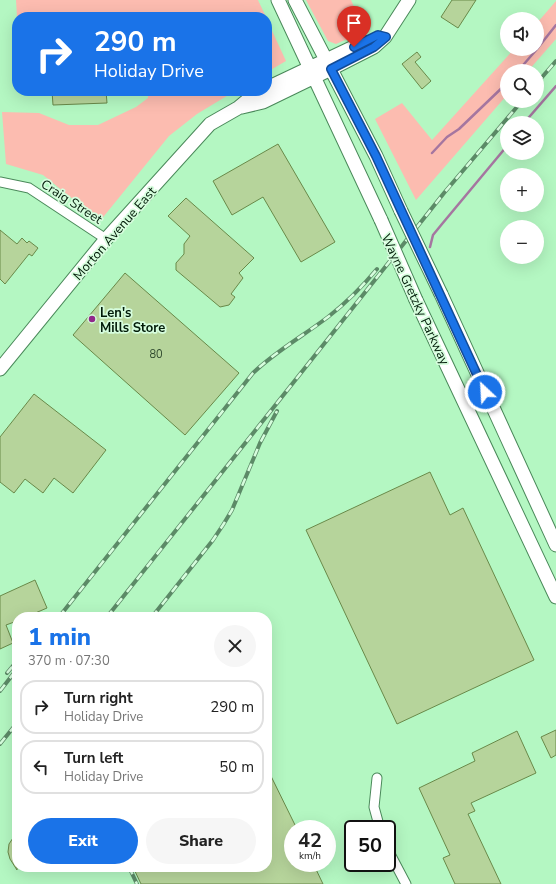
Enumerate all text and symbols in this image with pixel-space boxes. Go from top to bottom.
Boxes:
pin [337,6,371,47]
icon: arrive [343,12,365,34]
map controls [500,12,544,264]
button: sound [500,12,544,56]
text: 290 m [94,23,177,61]
icon: right [28,28,80,80]
text: Holiday Drive [94,59,204,83]
button: search [500,64,544,108]
button: layers [500,116,544,160]
button: + [500,168,544,212]
street label: Craig Street [37,175,106,229]
street label: Morton Avenue East [69,183,161,284]
button: − [500,220,544,264]
street label: Wayne Gretzky Parkway [377,231,454,368]
place label: Len's Mills Store [100,304,165,337]
marker: Len's Mills Store [87,314,97,324]
house number: 80 [149,347,163,362]
position arrow [464,371,506,413]
text: 1 min [28,621,91,653]
button: close [214,625,256,667]
text: 370 m · 07:30 [28,652,110,670]
text: Turn right [64,688,133,708]
icon: right [30,696,52,718]
text: 290 m [210,697,254,717]
text: Holiday Drive [64,708,143,726]
text: Turn left [64,748,123,768]
icon: left [30,756,52,778]
text: 50 m [219,757,254,777]
text: Holiday Drive [64,768,143,786]
button: Exit [28,818,138,864]
button: Share [146,818,256,864]
speed limit sign: 50 [344,820,396,872]
text: 42 [298,827,322,854]
text: km/h [299,849,321,863]

